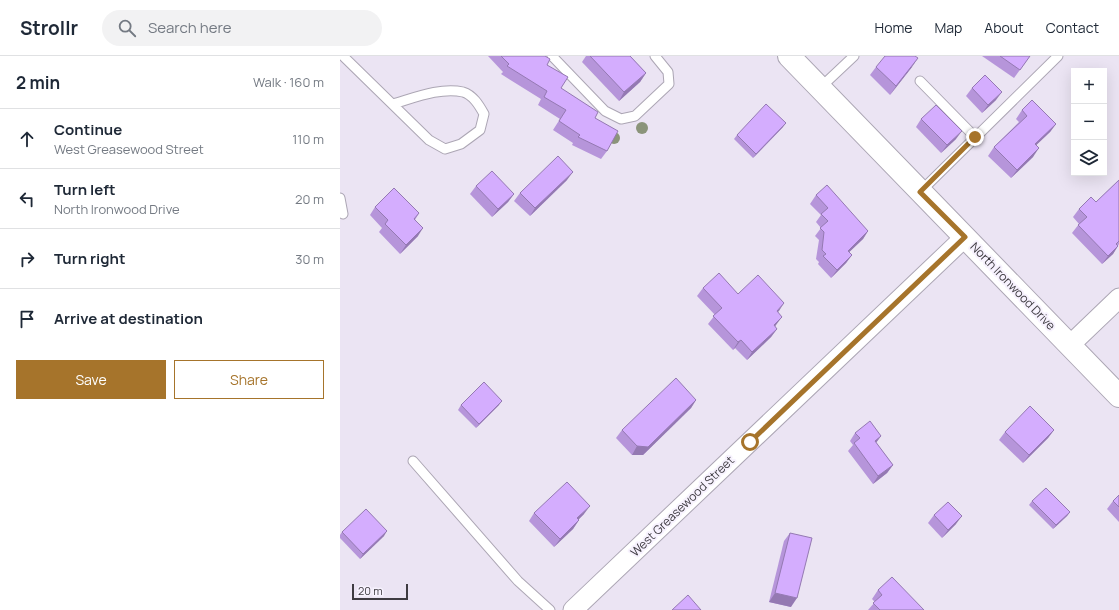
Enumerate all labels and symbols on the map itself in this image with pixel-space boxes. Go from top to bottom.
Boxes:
route end [966,128,984,146]
street label: North Ironwood Drive [967,238,1059,334]
route start [741,433,759,451]
street label: West Greasewood Street [626,452,738,560]
scale bar [352,582,408,601]

